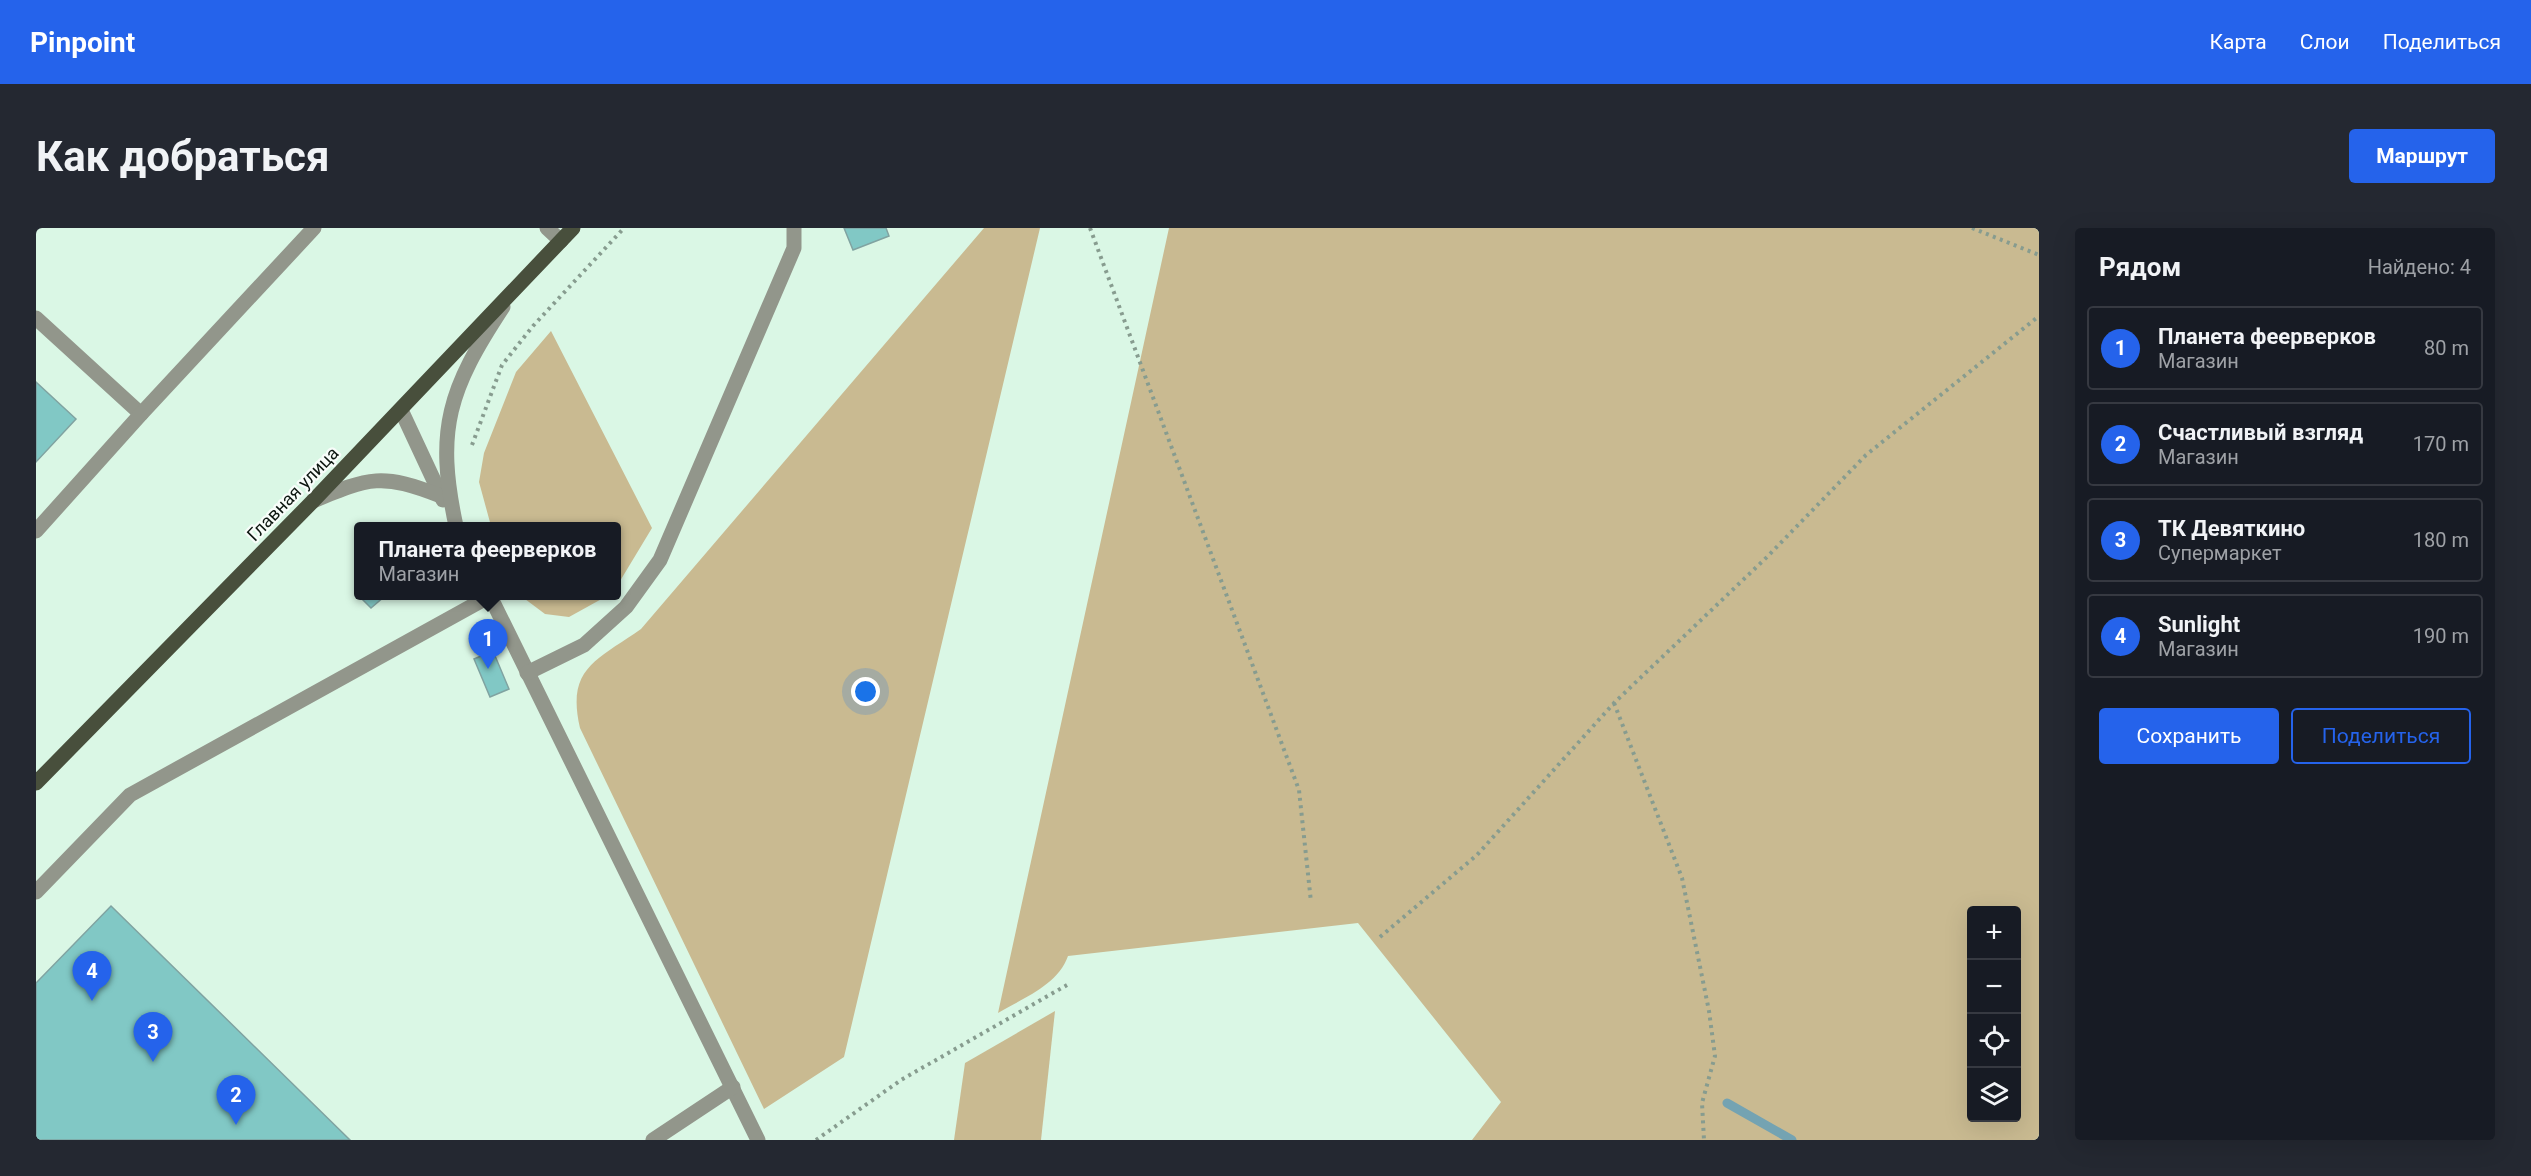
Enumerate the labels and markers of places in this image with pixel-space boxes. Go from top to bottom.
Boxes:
pin: 1 [468,620,508,669]
pin: 4 [72,952,112,1001]
pin: 3 [134,1012,172,1062]
pin: 2 [216,1076,256,1125]

